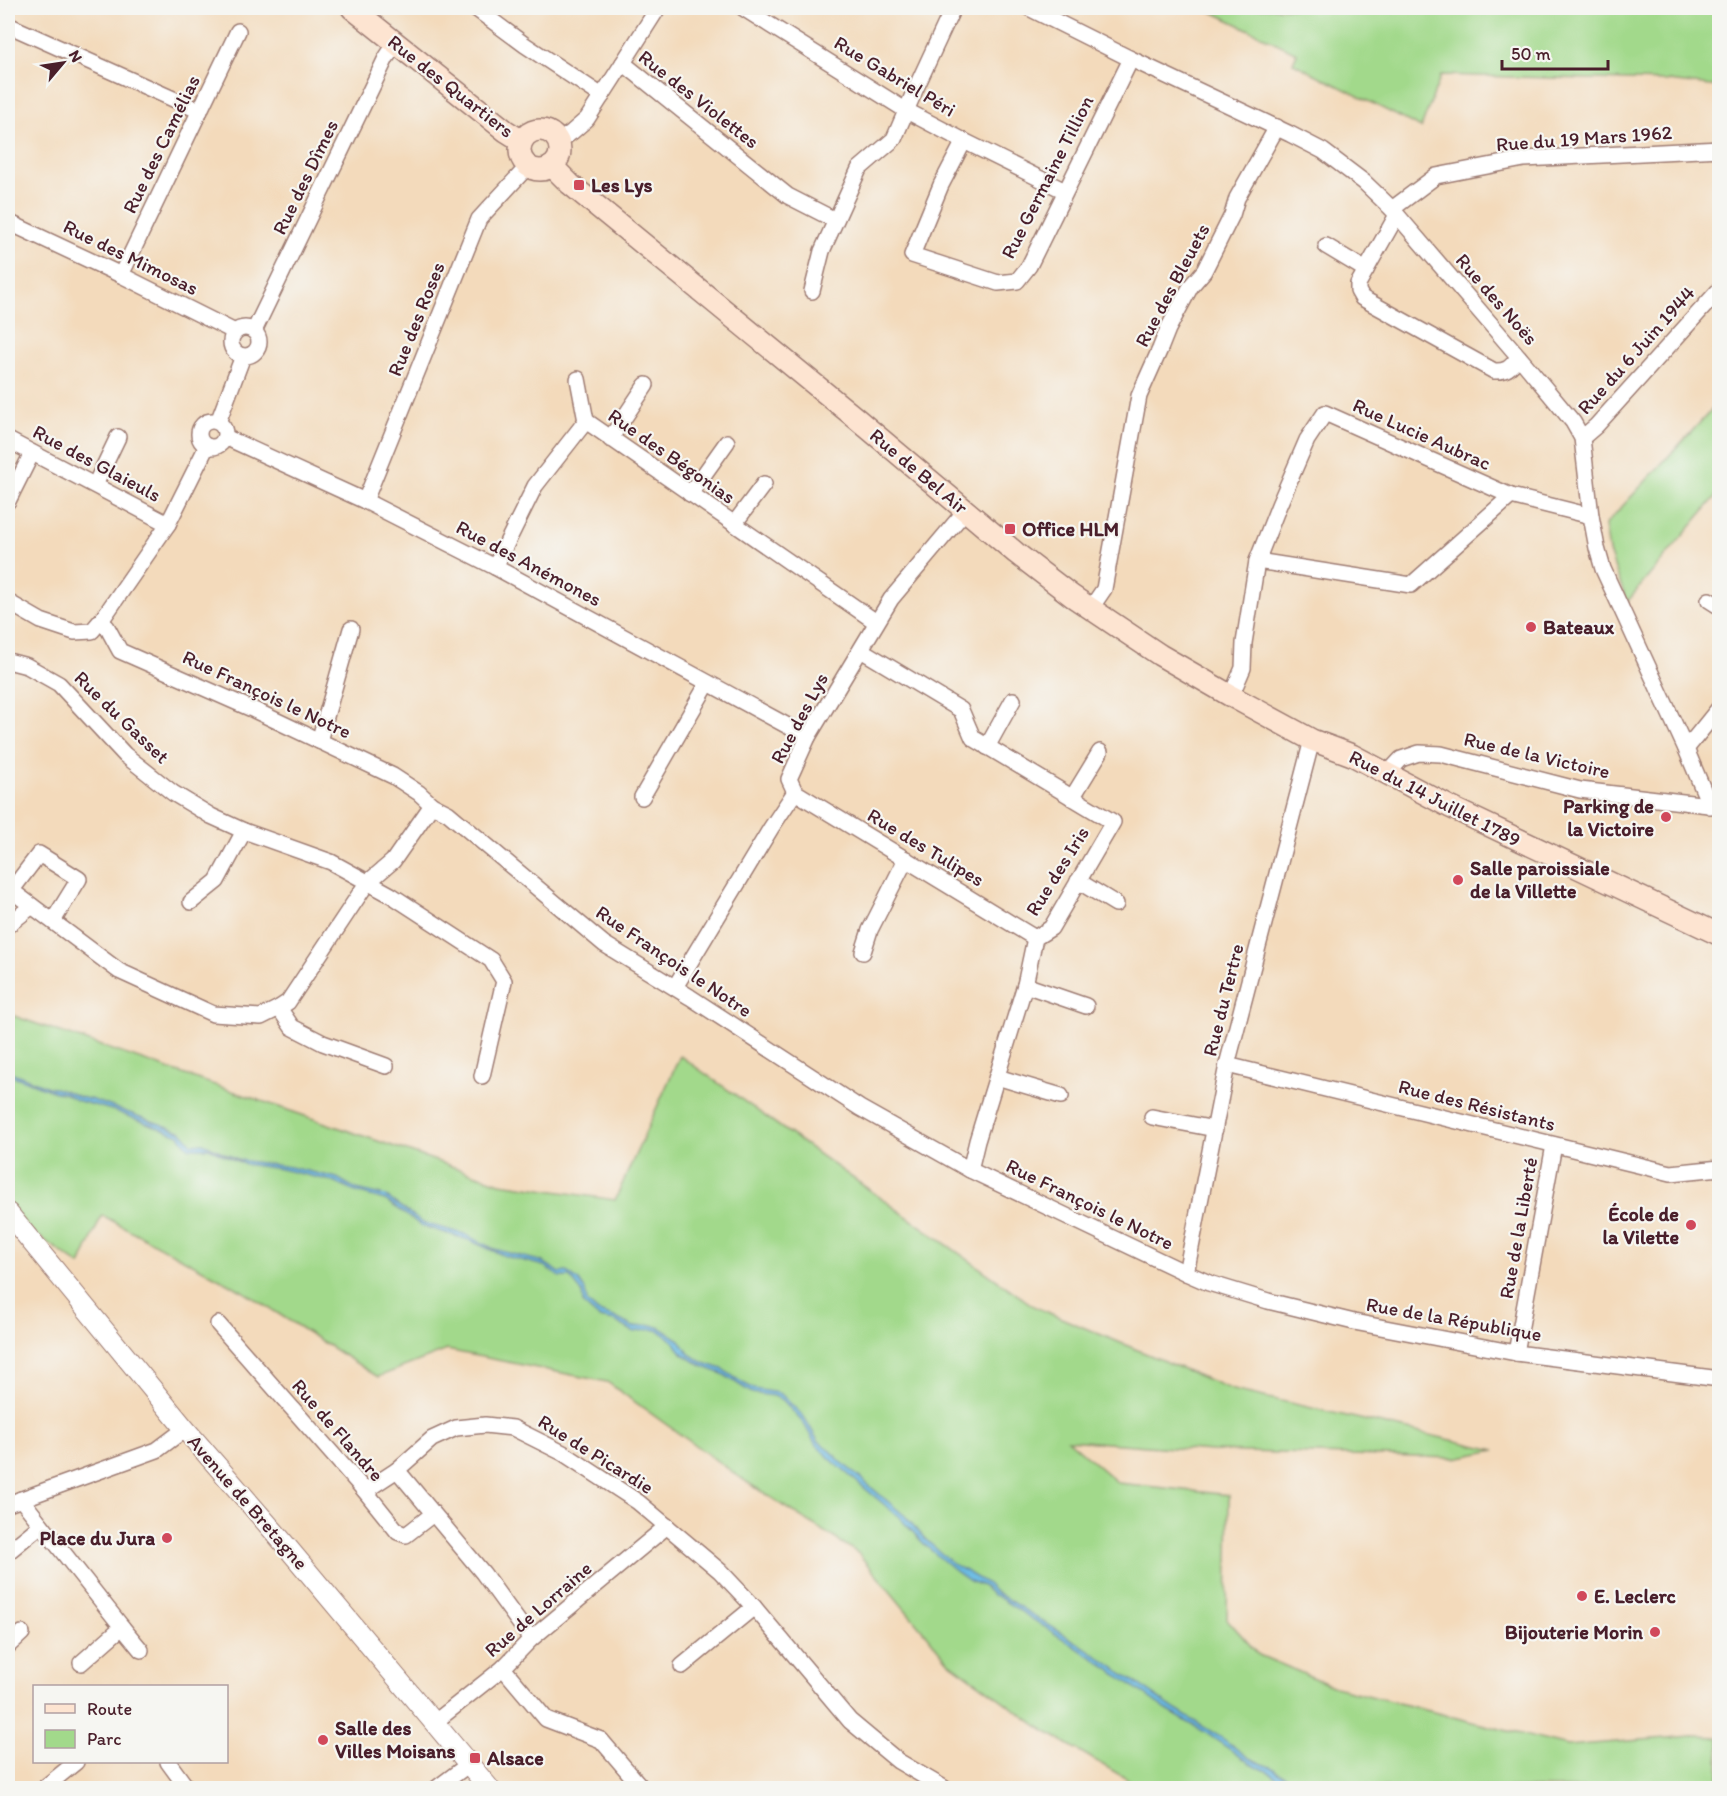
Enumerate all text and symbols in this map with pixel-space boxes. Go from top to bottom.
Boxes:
street label: Rue des Quartiers [383,29,519,143]
street label: Rue Gabriel Péri [830,30,960,122]
north arrow [33,33,93,93]
scale bar [1502,33,1608,71]
text: 50 m [1511,43,1551,65]
street label: Rue des Violettes [634,45,764,154]
text: N [65,47,87,65]
street label: Rue des Camélias [117,71,205,217]
street label: Rue Germaine Tillion [995,91,1099,263]
street label: Rue des Dîmes [267,116,343,238]
street label: Rue du 19 Mars 1962 [1495,120,1673,156]
place label: Les Lys [591,173,653,198]
marker: Les Lys [572,178,586,192]
street label: Rue des Mimosas [60,214,203,300]
street label: Rue des Bleuets [1129,219,1215,351]
street label: Rue des Noës [1451,248,1543,350]
street label: Rue des Roses [382,258,450,380]
street label: Rue du 6 Juin 1944 [1572,281,1700,419]
street label: Rue Lucie Aubrac [1349,393,1495,475]
street label: Rue des Bégonias [604,403,740,509]
street label: Rue des Glaieuls [29,419,165,507]
street label: Rue de Bel Air [865,423,973,519]
street label: Rue des Anémones [452,515,606,611]
place label: Office HLM [1022,517,1119,541]
marker: Office HLM [1003,522,1017,536]
place label: Bateaux [1543,615,1615,639]
marker: Bateaux [1524,620,1538,634]
street label: Rue François le Notre [179,644,355,744]
street label: Rue du Gasset [69,666,175,768]
street label: Rue des Lys [765,668,833,768]
street label: Rue de la Victoire [1462,727,1612,783]
street label: Rue du 14 Juillet 1789 [1345,744,1525,852]
place label: Parking de la Victoire [1563,794,1654,841]
street label: Rue des Tulipes [863,803,989,891]
marker: Parking de la Victoire [1659,810,1673,824]
street label: Rue des Iris [1020,822,1094,920]
place label: Salle paroissiale de la Villette [1470,856,1610,903]
marker: Salle paroissiale de la Villette [1451,873,1465,887]
street label: Rue François le Notre [591,900,757,1022]
street label: Rue du Tertre [1197,941,1249,1059]
street label: Rue des Résistants [1396,1074,1558,1136]
street label: Rue François le Notre [1002,1153,1178,1255]
street label: Rue de la Liberté [1494,1155,1542,1301]
place label: École de la Vilette [1602,1202,1679,1249]
marker: École de la Vilette [1684,1218,1698,1232]
street label: Rue de la République [1364,1292,1544,1346]
street label: Rue de Flandre [287,1374,389,1486]
street label: Rue de Picardie [534,1409,658,1499]
street label: Avenue de Bretagne [183,1429,313,1575]
place label: Place du Jura [39,1526,155,1550]
marker: Place du Jura [160,1531,174,1545]
street label: Rue de Lorraine [480,1556,596,1662]
place label: E. Leclerc [1594,1584,1677,1608]
marker: E. Leclerc [1575,1589,1589,1603]
place label: Bijouterie Morin [1505,1620,1643,1645]
marker: Bijouterie Morin [1648,1625,1662,1639]
legend [33,1685,228,1763]
text: Route [87,1698,132,1720]
place label: Salle des Villes Moisans [335,1716,456,1763]
text: Parc [87,1728,121,1750]
marker: Salle des Villes Moisans [316,1733,330,1747]
place label: Alsace [486,1746,544,1770]
marker: Alsace [468,1751,482,1765]

